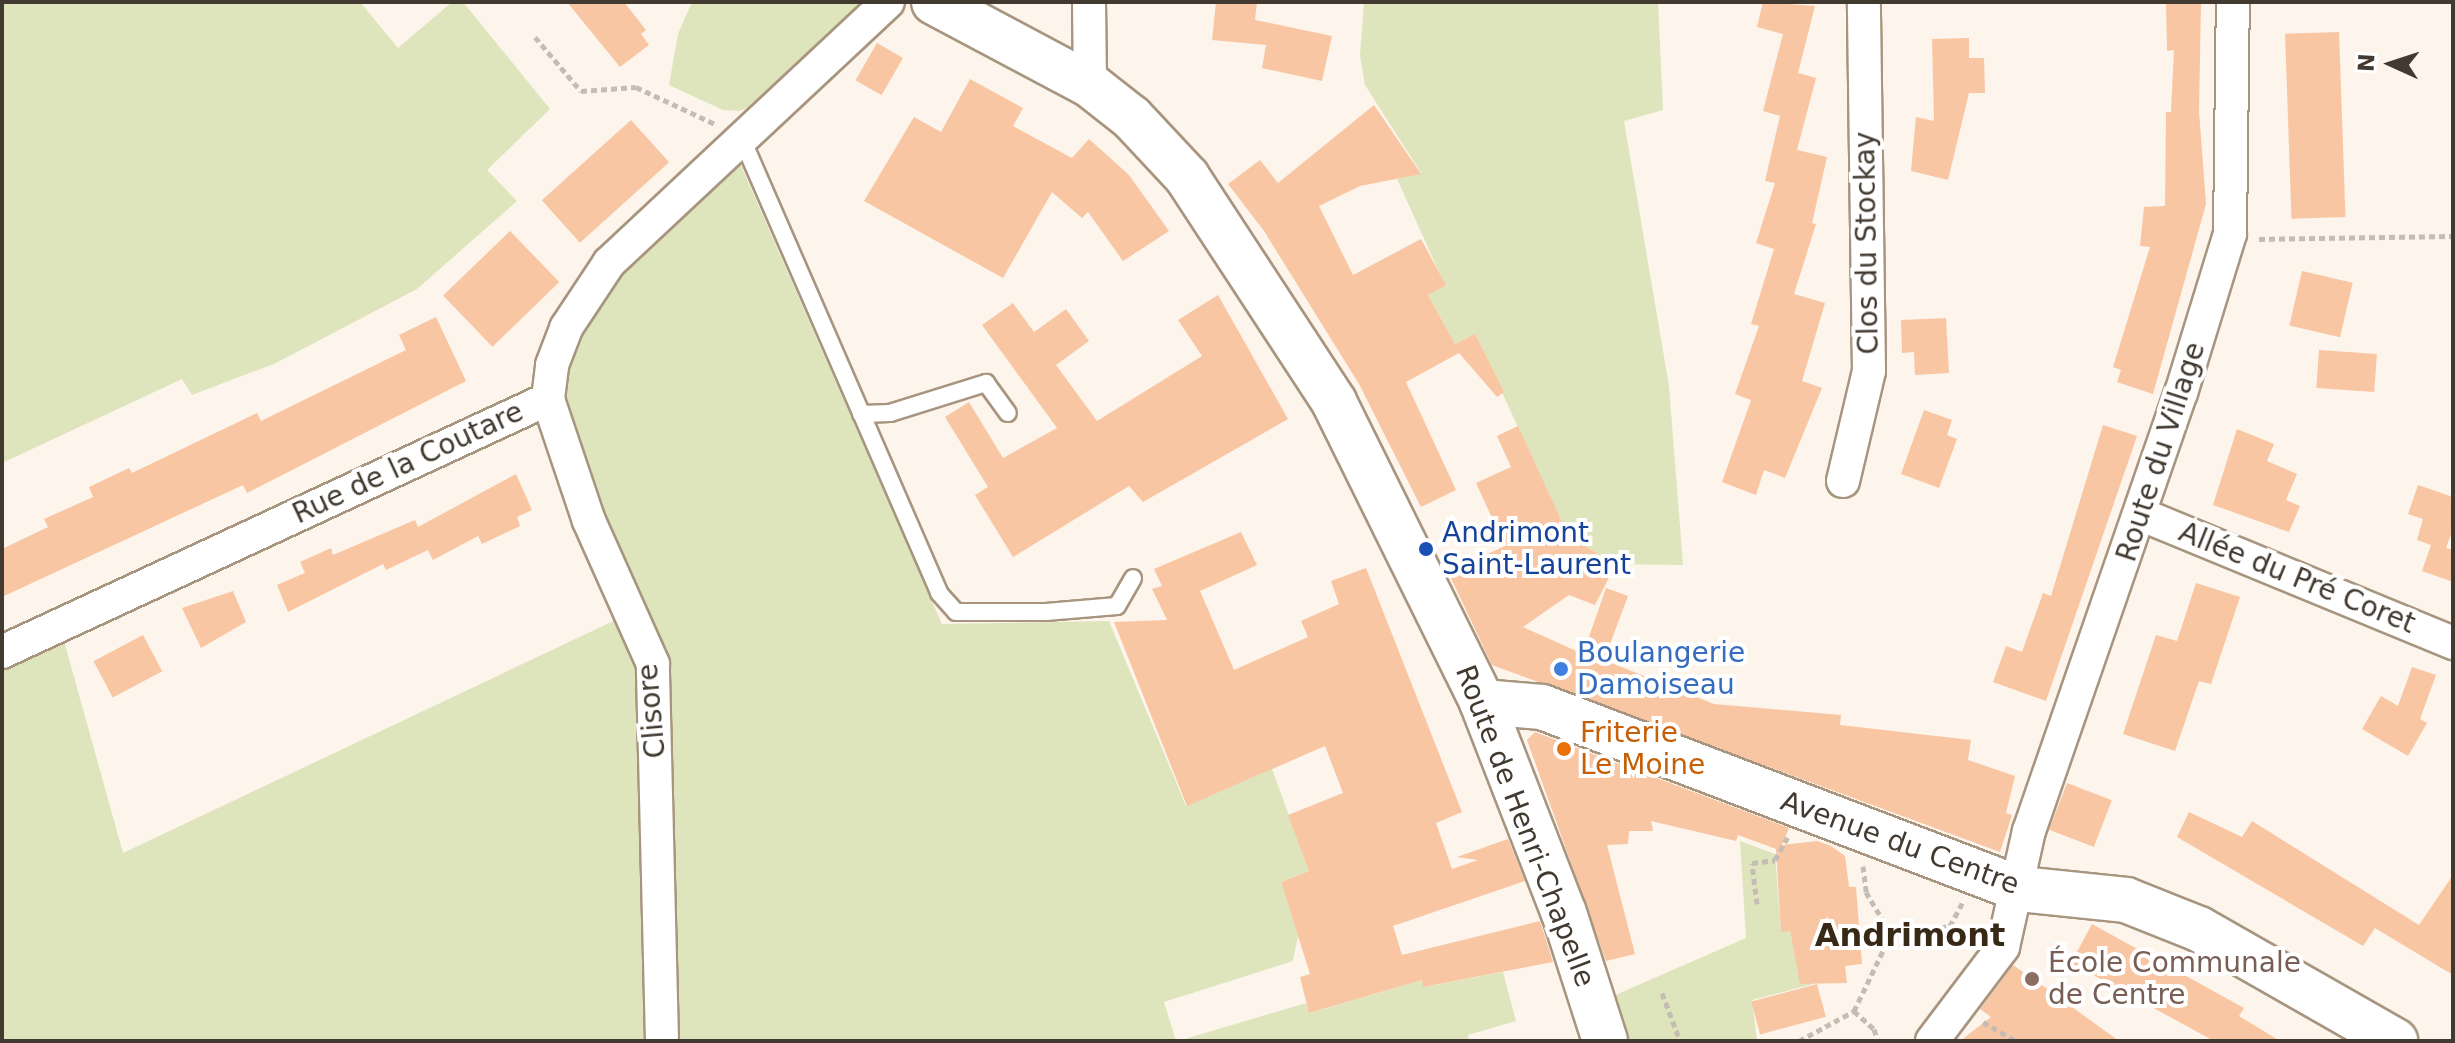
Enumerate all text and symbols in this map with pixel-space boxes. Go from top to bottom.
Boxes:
north arrow [2351,24,2431,104]
text: N [2354,53,2379,73]
street label: Clos du Stockay [1848,131,1886,355]
street label: Route du Village [2110,338,2212,566]
street label: Rue de la Coutare [287,395,529,531]
street label: Allée du Pré Coret [2174,515,2420,641]
place label: Andrimont Saint-Laurent [1442,516,1631,582]
marker: Andrimont Saint-Laurent [1417,540,1435,558]
place label: Boulangerie Damoiseau [1577,636,1745,702]
street label: Route de Henri-Chapelle [1448,660,1602,992]
marker: Boulangerie Damoiseau [1552,660,1570,678]
street label: Clisore [631,662,673,760]
place label: Friterie Le Moine [1580,716,1705,782]
marker: Friterie Le Moine [1555,740,1573,758]
street label: Avenue du Centre [1776,784,2024,902]
district label: Andrimont [1815,916,2005,954]
place label: École Communale de Centre [2048,946,2301,1012]
marker: École Communale de Centre [2023,970,2041,988]

